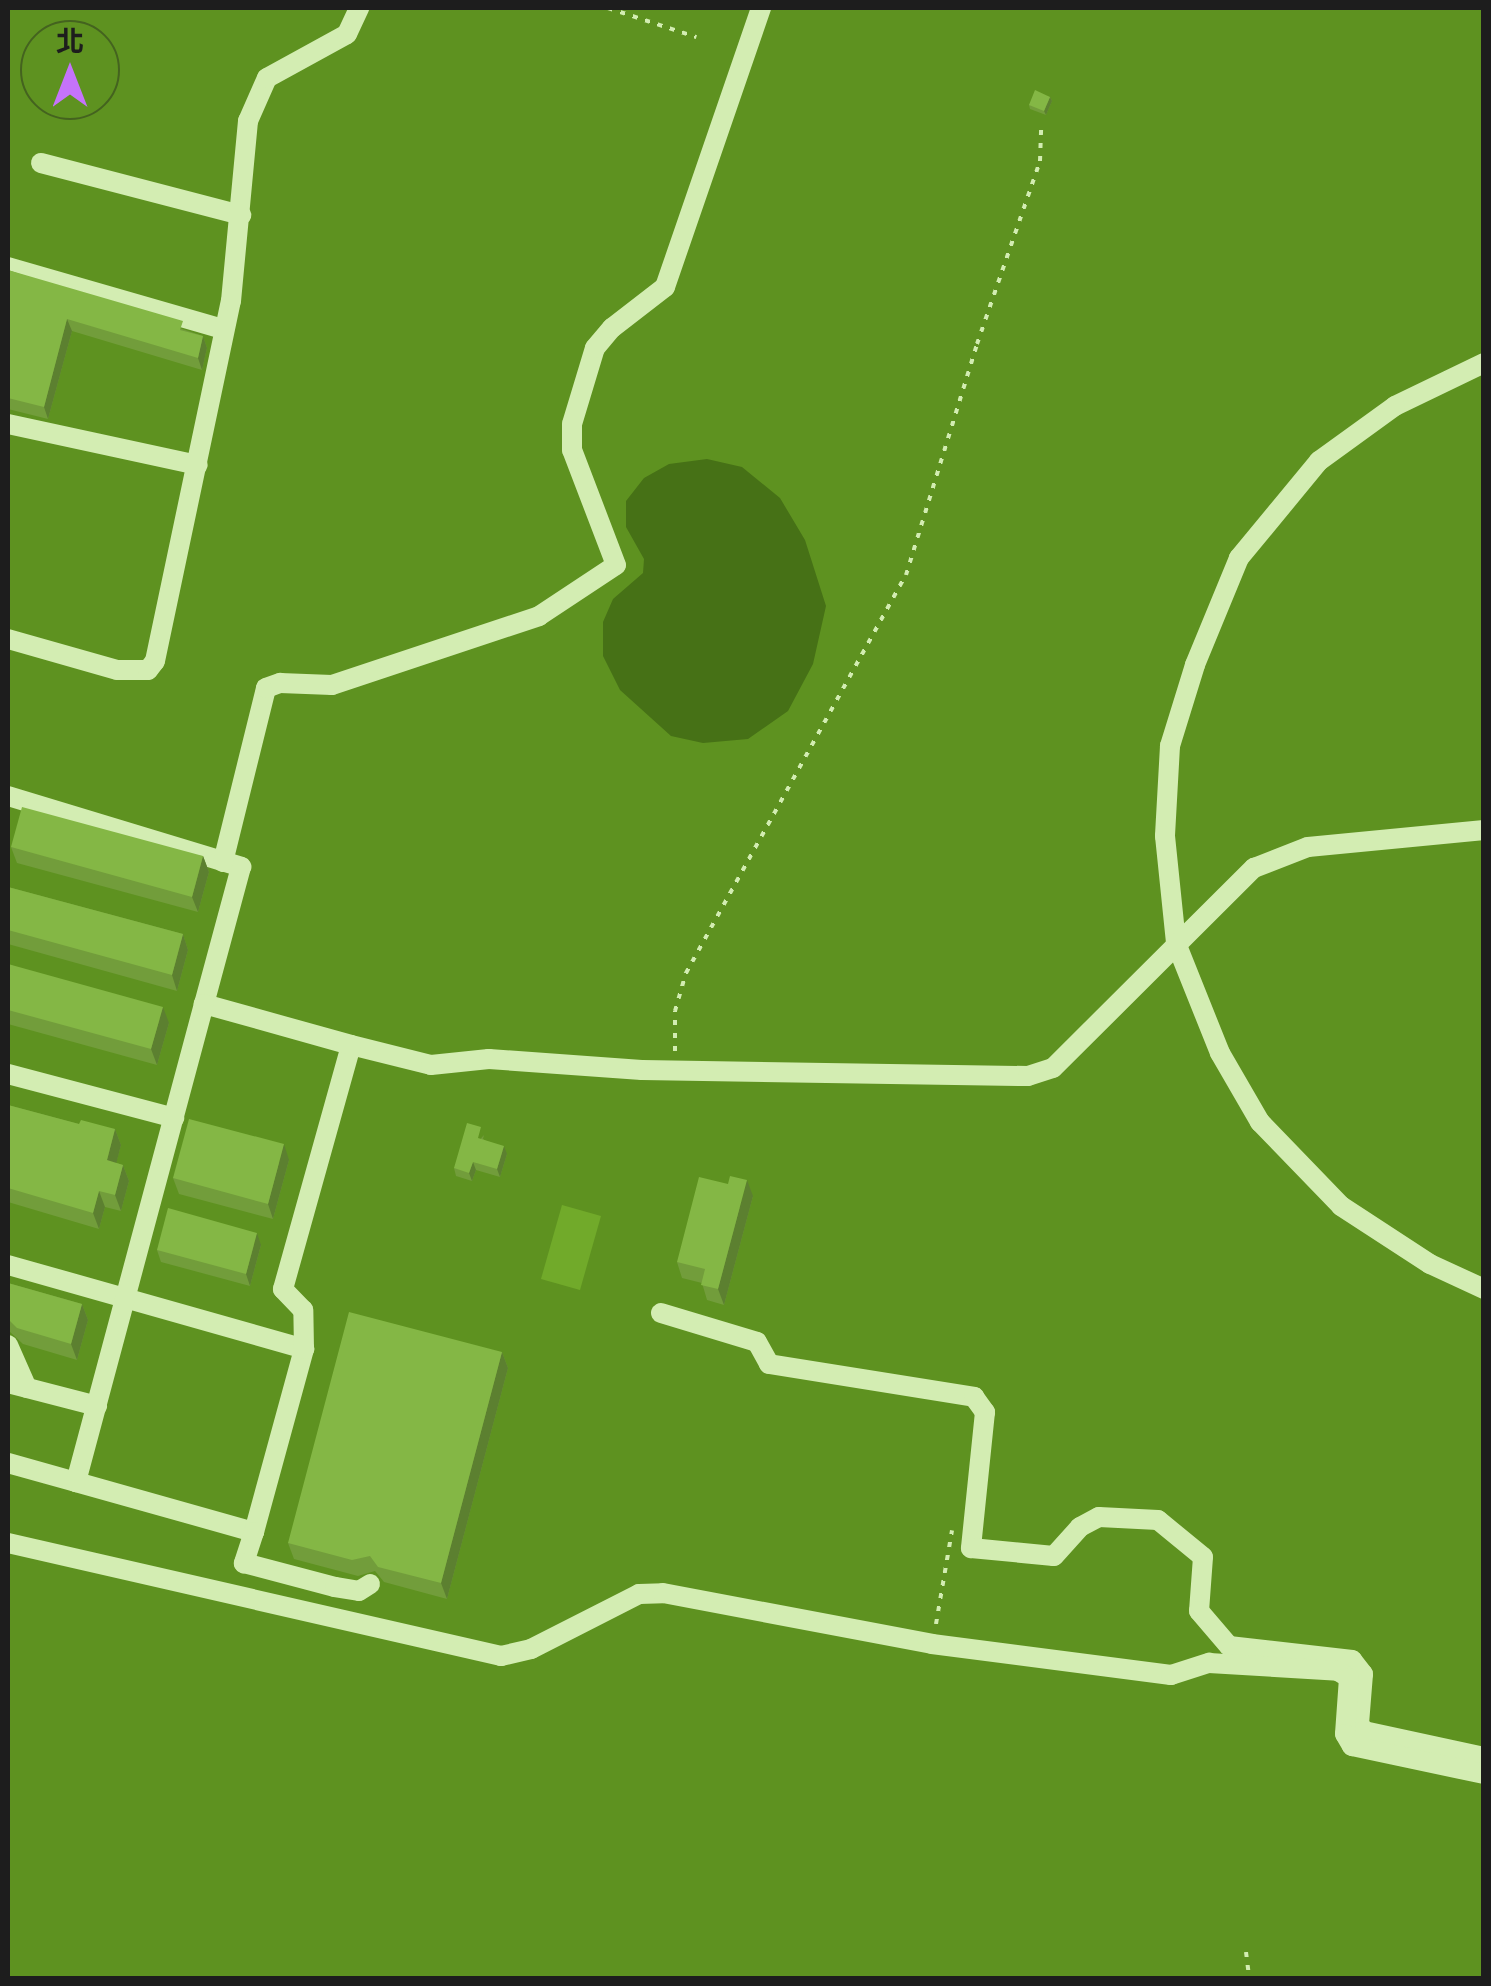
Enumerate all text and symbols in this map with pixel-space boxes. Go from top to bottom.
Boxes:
north arrow [20,20,120,120]
text: 北 [56,25,84,59]

